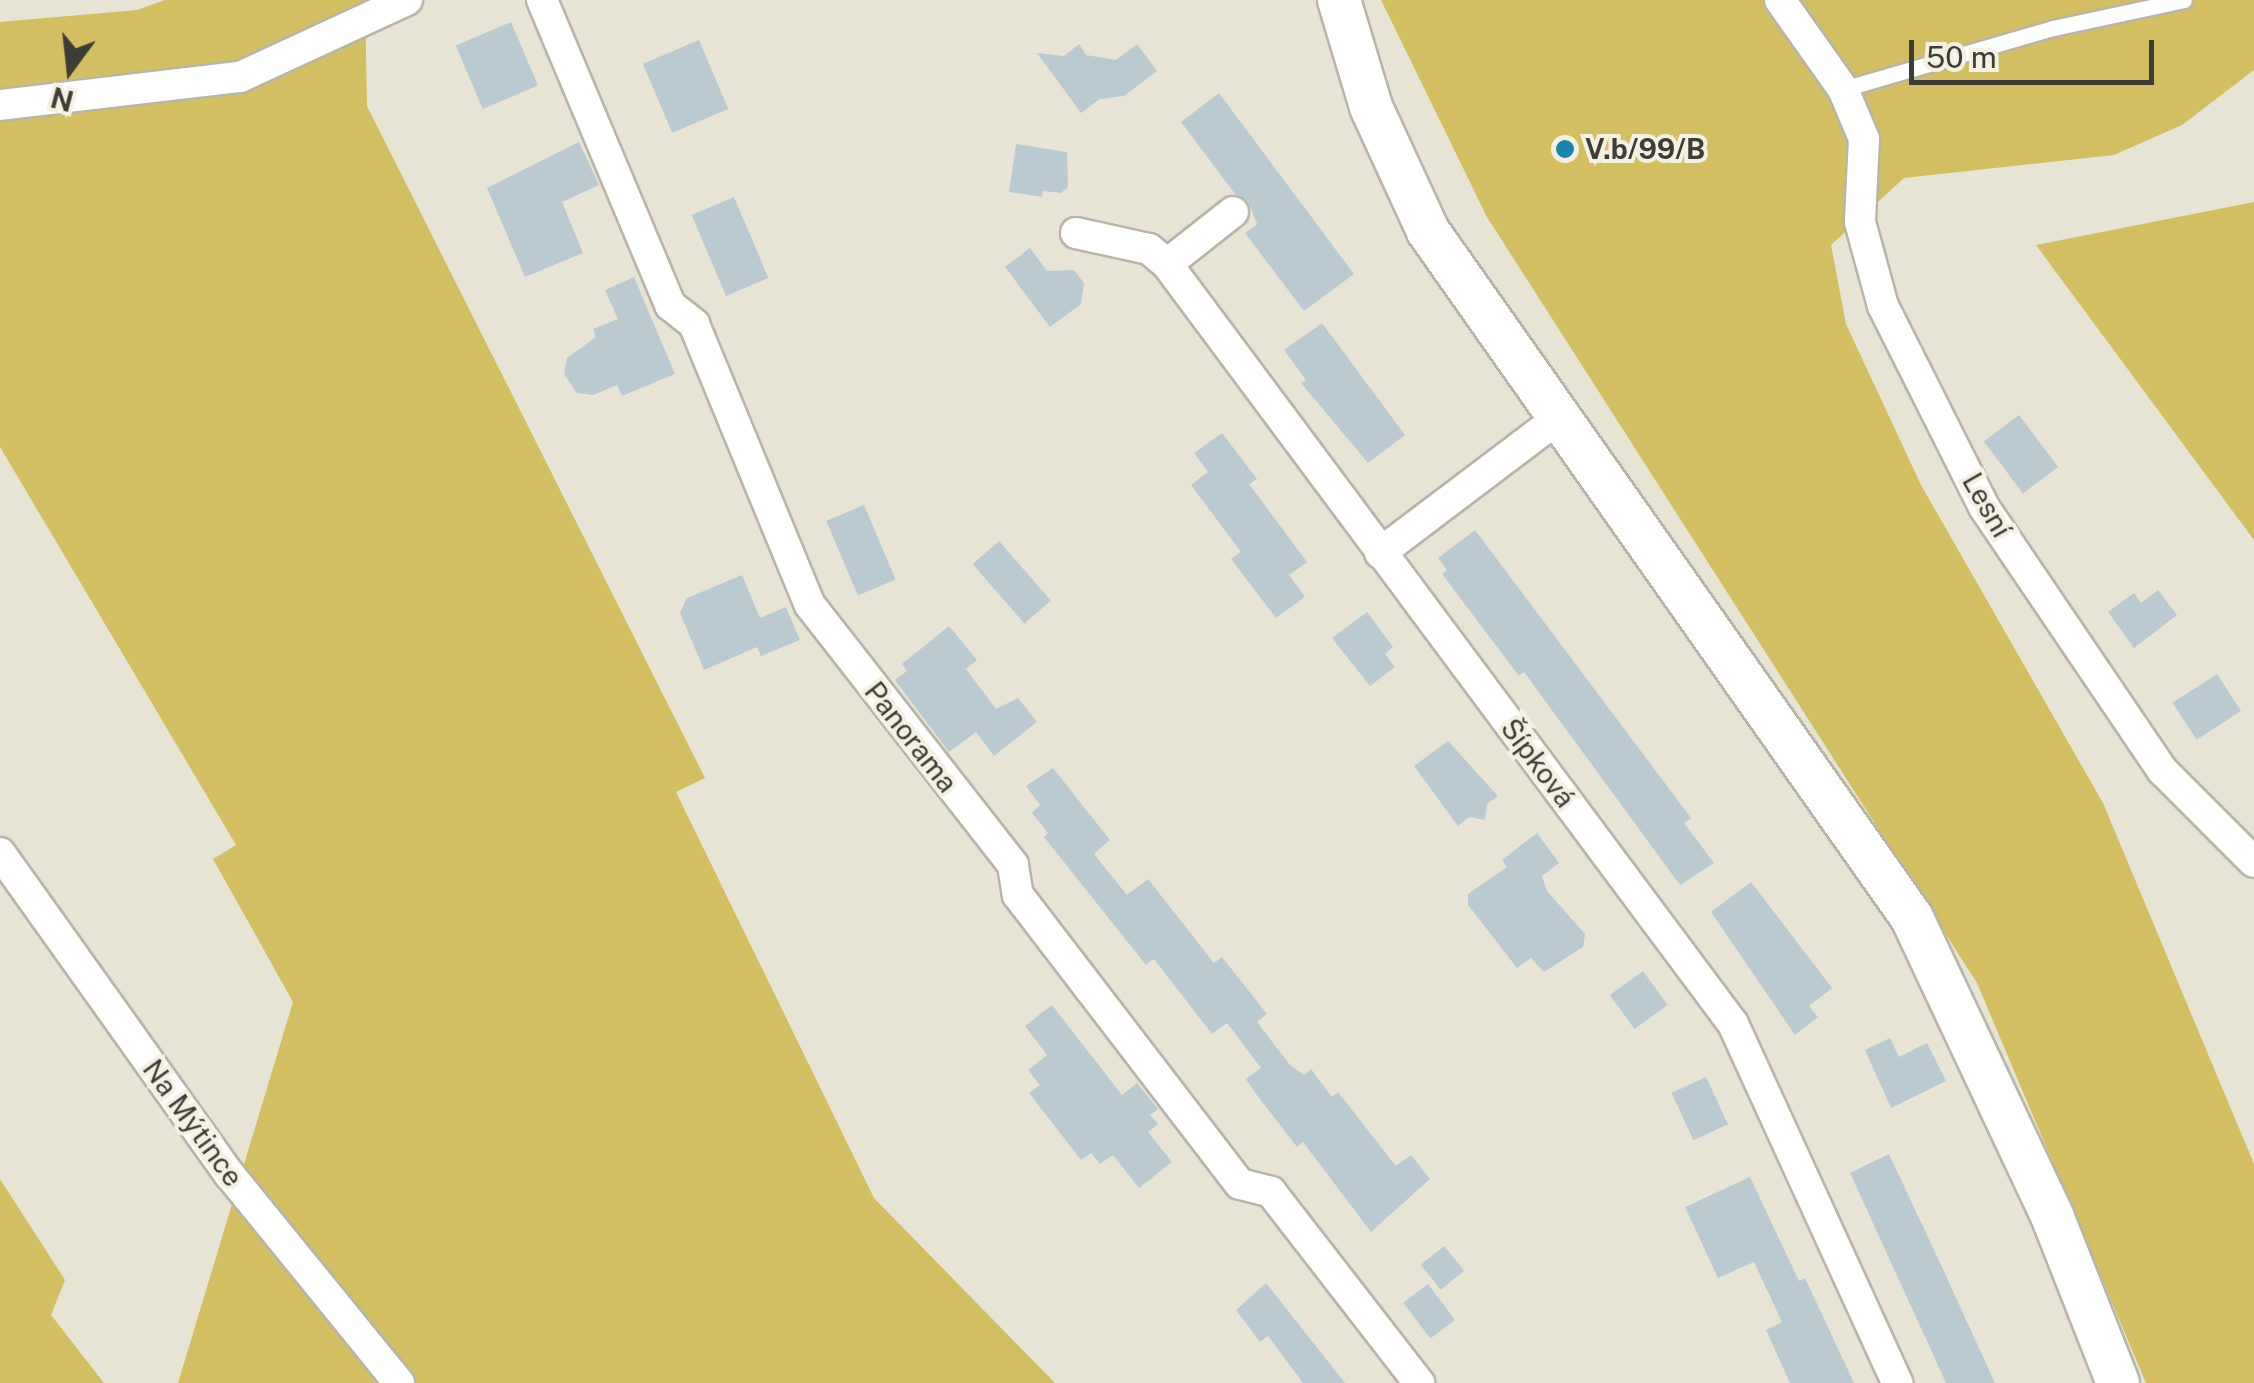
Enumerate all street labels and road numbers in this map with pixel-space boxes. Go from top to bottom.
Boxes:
street label: Lesní [1955,467,2019,543]
street label: Panorama [858,675,964,799]
street label: Šípková [1494,712,1582,814]
street label: Na Mýtince [136,1053,250,1193]

